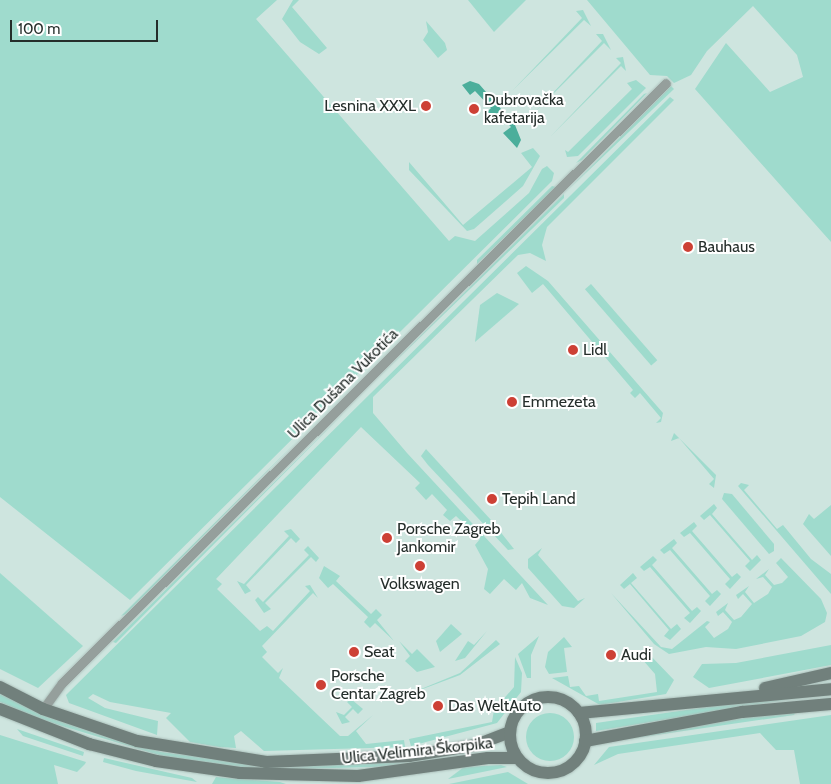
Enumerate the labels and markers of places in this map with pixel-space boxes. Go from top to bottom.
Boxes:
place label: Dubrovačka kafetarija [484,90,564,128]
place label: Lesnina XXXL [324,96,416,116]
marker: Lesnina XXXL [420,100,432,112]
marker: Dubrovačka kafetarija [468,103,480,115]
place label: Bauhaus [698,237,755,257]
marker: Bauhaus [682,241,694,253]
place label: Lidl [583,340,607,360]
marker: Lidl [567,344,579,356]
place label: Emmezeta [522,392,596,412]
marker: Emmezeta [506,396,518,408]
place label: Tepih Land [502,489,576,509]
marker: Tepih Land [486,493,498,505]
place label: Porsche Zagreb Jankomir [397,519,500,557]
marker: Porsche Zagreb Jankomir [381,532,393,544]
marker: Volkswagen [414,560,426,572]
place label: Volkswagen [380,574,460,594]
place label: Seat [364,642,394,662]
place label: Audi [621,645,651,665]
marker: Seat [348,646,360,658]
marker: Audi [605,649,617,661]
place label: Porsche Centar Zagreb [331,666,426,704]
marker: Porsche Centar Zagreb [315,679,327,691]
place label: Das WeltAuto [448,696,541,716]
marker: Das WeltAuto [432,700,444,712]

